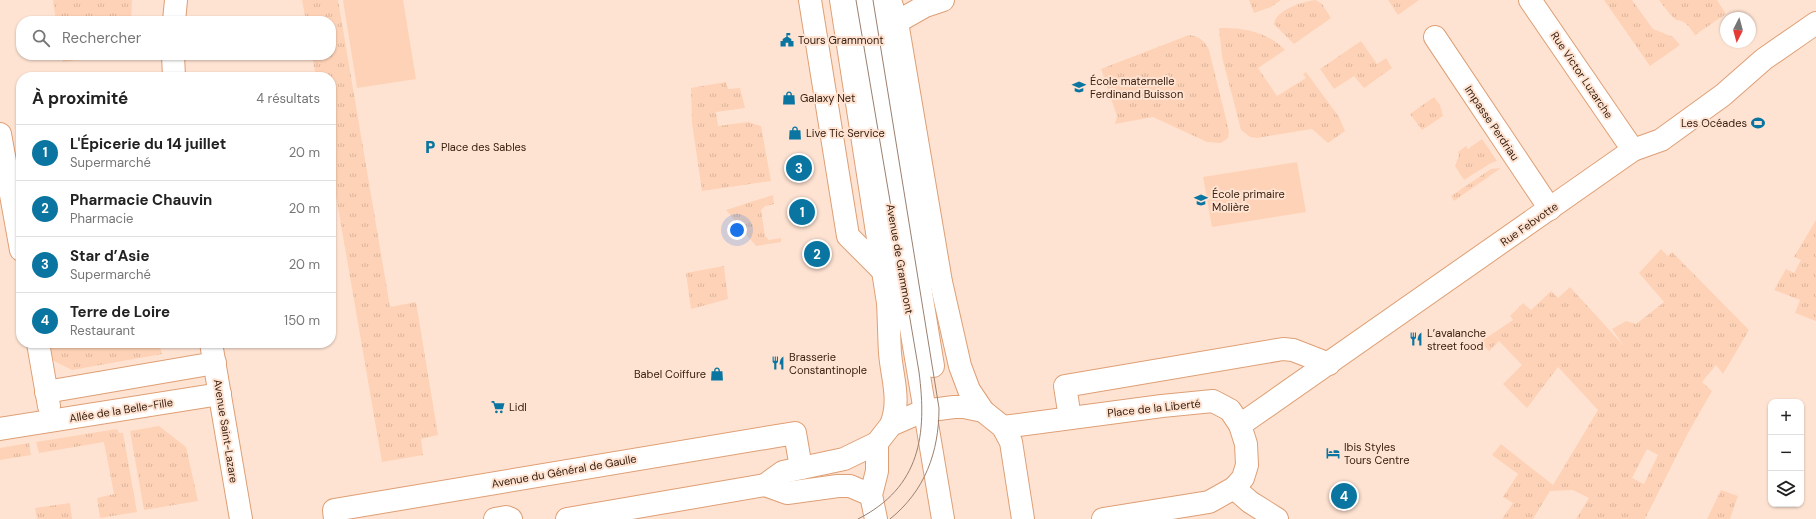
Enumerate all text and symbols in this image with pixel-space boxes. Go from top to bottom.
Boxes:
north arrow [1720,12,1756,48]
search box [16,16,336,60]
icon: search [30,27,52,49]
text: Rechercher [62,28,141,48]
street label: Rue Victor Luzarche [1548,29,1616,121]
public building icon: Tours Grammont [779,32,795,48]
place label: Tours Grammont [798,33,884,47]
place label: École maternelle Ferdinand Buisson [1090,74,1183,101]
school or university icon: École maternelle Ferdinand Buisson [1071,79,1087,95]
street label: Impasse Perdriau [1462,83,1522,163]
text: À proximité [32,87,128,109]
text: 4 résultats [256,90,320,107]
shop icon: Galaxy Net [781,90,797,106]
place label: Galaxy Net [800,91,855,105]
sports icon: Les Océades [1750,115,1766,131]
place label: Les Océades [1681,116,1747,130]
shop icon: Live Tic Service [787,125,803,141]
place label: Live Tic Service [806,126,885,140]
text: L'Épicerie du 14 juillet [70,134,226,154]
parking icon: Place des Sables [422,139,438,155]
place label: Place des Sables [441,140,526,154]
text: 1 [43,144,47,161]
text: 20 m [289,144,320,161]
pin: 3 [786,153,812,183]
text: Supermarché [70,154,151,171]
place label: École primaire Molière [1212,187,1285,214]
text: Pharmacie Chauvin [70,190,212,210]
school or university icon: École primaire Molière [1193,192,1209,208]
pin: 1 [789,197,815,227]
street label: Rue Febvotte [1498,199,1560,249]
text: 2 [41,200,49,217]
text: 20 m [289,200,320,217]
street label: Avenue de Grammont [883,203,917,315]
text: Pharmacie [70,210,134,227]
your location [727,220,747,240]
pin: 2 [804,239,830,269]
text: Star d’Asie [70,246,149,266]
text: 3 [41,256,49,273]
text: 20 m [289,256,320,273]
text: Supermarché [70,266,151,283]
text: Terre de Loire [70,302,170,322]
text: 4 [41,312,49,329]
text: 150 m [284,312,320,329]
text: Restaurant [70,322,135,339]
place label: L’avalanche street food [1427,326,1486,353]
restaurant icon: L’avalanche street food [1408,331,1424,347]
place label: Brasserie Constantinople [789,350,867,377]
restaurant icon: Brasserie Constantinople [770,355,786,371]
shop icon: Babel Coiffure [709,366,725,382]
place label: Babel Coiffure [634,367,706,381]
street label: Avenue Saint-Lazare [211,378,241,484]
street label: Allée de la Belle-Fille [68,395,174,425]
street label: Place de la Liberté [1107,396,1201,420]
supermarket icon: Lidl [490,399,506,415]
map controls [1768,399,1804,507]
button: + [1768,399,1804,435]
place label: Lidl [509,400,527,414]
button: − [1768,435,1804,471]
place label: Ibis Styles Tours Centre [1344,440,1409,467]
hotel icon: Ibis Styles Tours Centre [1325,445,1341,461]
street label: Avenue du Général de Gaulle [490,451,638,491]
button: layers [1768,471,1804,507]
pin: 4 [1331,481,1357,511]

